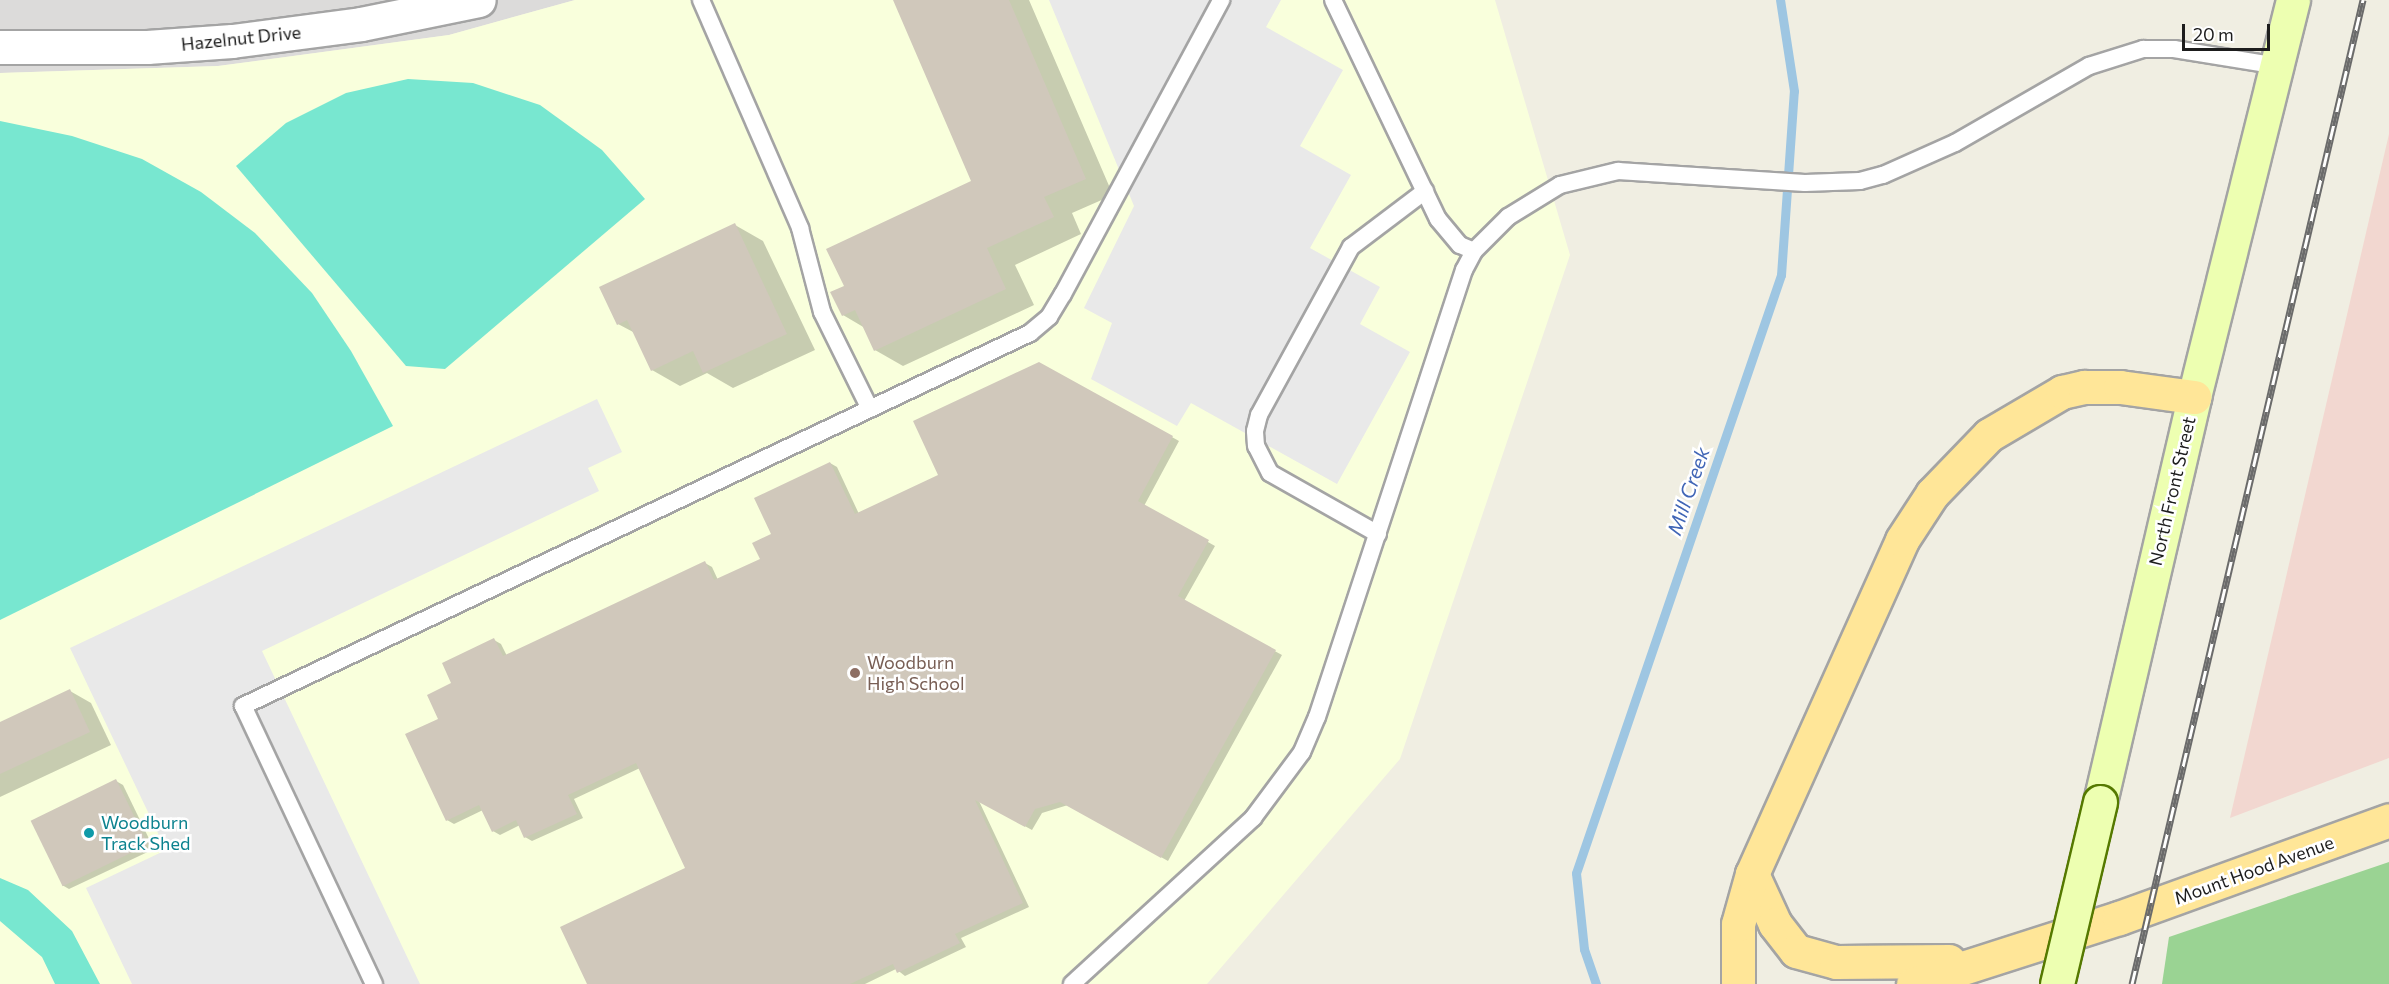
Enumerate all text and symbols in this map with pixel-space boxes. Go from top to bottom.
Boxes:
scale bar [2185,12,2274,50]
street label: Hazelnut Drive [180,21,302,55]
text: 20 m [2193,23,2234,45]
street label: North Front Street [2144,414,2200,568]
water label: Mill Creek [1662,444,1714,538]
place label: Woodburn High School [867,652,964,694]
marker: Woodburn High School [848,666,862,680]
place label: Woodburn Track Shed [101,812,190,854]
marker: Woodburn Track Shed [82,826,96,840]
street label: Mount Hood Avenue [2171,831,2337,909]

